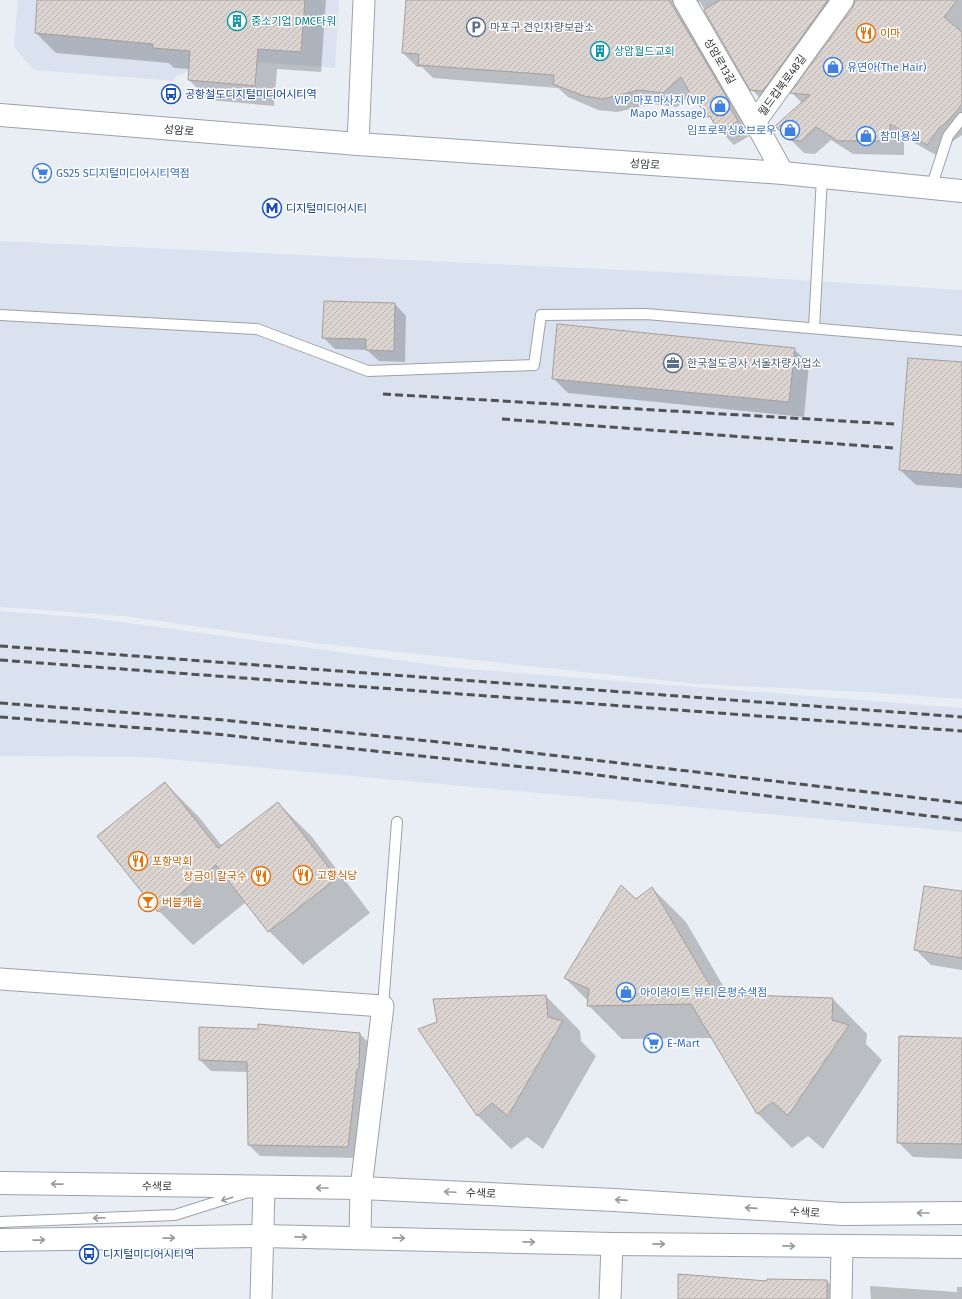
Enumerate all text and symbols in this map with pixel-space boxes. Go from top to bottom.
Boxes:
building icon: 중소기업 DMC타워 [226,10,248,32]
place label: 중소기업 DMC타워 [251,15,336,28]
parking icon: 마포구 견인차량보관소 [465,16,487,38]
place label: 마포구 견인차량보관소 [490,21,594,34]
restaurant icon: 이마 [855,22,877,44]
place label: 이마 [880,27,900,40]
street label: 성암로13길 [701,36,738,86]
building icon: 상암월드교회 [589,40,611,62]
place label: 상암월드교회 [614,45,675,58]
street label: 월드컵북로48길 [756,52,809,118]
shop icon: 유연아(The Hair) [822,56,844,78]
place label: 유연아(The Hair) [847,61,927,74]
bus stop icon: 공항철도디지털미디어시티역 [160,83,182,105]
place label: 공항철도디지털미디어시티역 [185,88,317,101]
place label: VIP 마포마사지 (VIP Mapo Massage) [615,94,707,120]
shop icon: VIP 마포마사지 (VIP Mapo Massage) [709,95,731,117]
shop icon: 임프로왁싱&브로우 [779,119,801,141]
street label: 성암로 [163,123,195,138]
place label: 임프로왁싱&브로우 [687,124,776,137]
shop icon: 참미용실 [855,125,877,147]
place label: 참미용실 [880,130,920,143]
street label: 성암로 [629,157,661,172]
supermarket icon: GS25 S디지털미디어시티역점 [31,162,53,184]
place label: GS25 S디지털미디어시티역점 [56,167,190,180]
metro station icon: 디지털미디어시티 [261,197,283,219]
place label: 디지털미디어시티 [286,202,367,215]
office icon: 한국철도공사 서울차량사업소 [662,352,684,374]
place label: 한국철도공사 서울차량사업소 [687,357,821,370]
restaurant icon: 포항막회 [127,850,149,872]
place label: 포항막회 [152,855,192,868]
restaurant icon: 고향식당 [292,864,314,886]
restaurant icon: 장금이 칼국수 [250,865,272,887]
place label: 고향식당 [317,869,357,882]
place label: 장금이 칼국수 [183,870,247,883]
bar icon: 버블캐슬 [137,891,159,913]
place label: 버블캐슬 [162,896,202,909]
shop icon: 아이라이트 뷰티 은평수색점 [615,981,637,1003]
place label: 아이라이트 뷰티 은평수색점 [640,986,767,999]
supermarket icon: E-Mart [642,1032,664,1054]
place label: E-Mart [667,1037,700,1050]
one-way arrow [51,1180,64,1188]
street label: 수색로 [142,1180,172,1193]
one-way arrow [316,1184,329,1192]
street label: 수색로 [465,1186,496,1201]
one-way arrow [444,1188,457,1196]
one-way arrow [221,1196,234,1203]
one-way arrow [615,1197,628,1204]
one-way arrow [745,1205,758,1212]
street label: 수색로 [789,1205,821,1220]
one-way arrow [917,1209,930,1217]
one-way arrow [93,1214,106,1222]
one-way arrow [294,1233,307,1241]
one-way arrow [162,1234,175,1242]
one-way arrow [392,1234,405,1242]
one-way arrow [32,1236,45,1244]
one-way arrow [522,1238,535,1245]
one-way arrow [652,1241,665,1248]
one-way arrow [782,1242,795,1250]
bus stop icon: 디지털미디어시티역 [78,1243,100,1265]
place label: 디지털미디어시티역 [103,1248,194,1261]

